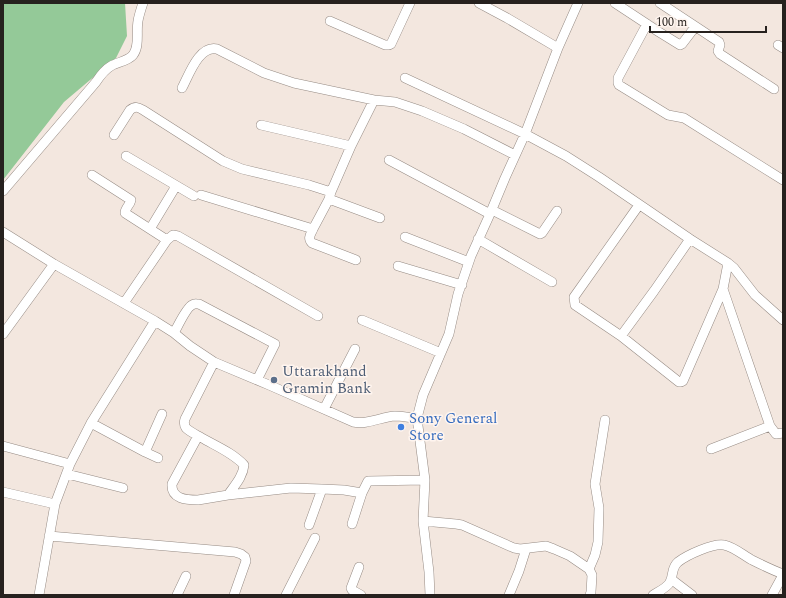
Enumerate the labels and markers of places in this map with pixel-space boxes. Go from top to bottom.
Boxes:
place label: Uttarakhand Gramin Bank [282,360,371,400]
marker: Uttarakhand Gramin Bank [269,375,279,385]
place label: Sony General Store [409,407,497,447]
marker: Sony General Store [396,422,406,432]

